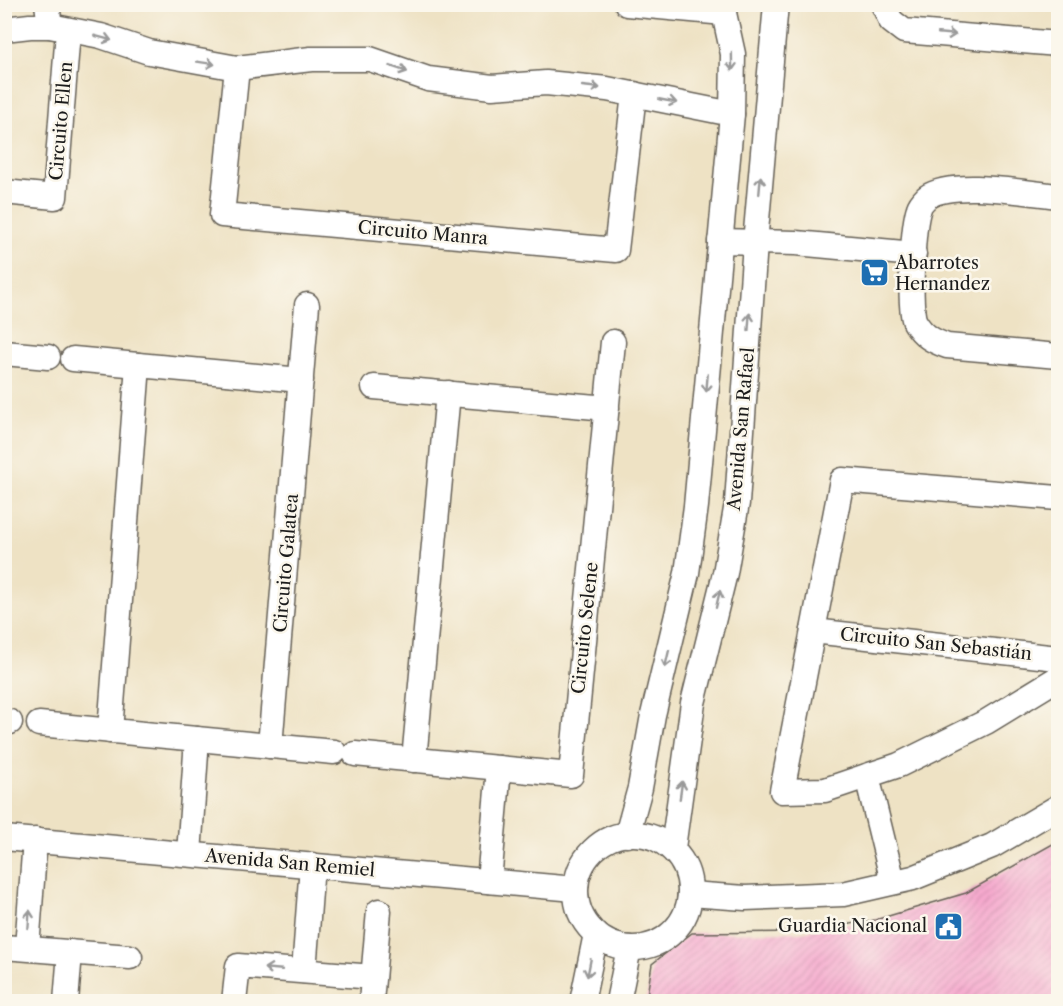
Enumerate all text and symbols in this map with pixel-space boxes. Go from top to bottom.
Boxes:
one-way arrow [936,29,956,40]
one-way arrow [94,33,113,44]
one-way arrow [726,52,738,71]
one-way arrow [196,58,215,69]
street label: Circuito Ellen [45,61,77,181]
one-way arrow [389,64,408,75]
one-way arrow [581,82,600,93]
one-way arrow [657,96,677,107]
one-way arrow [755,175,766,195]
street label: Circuito Manra [357,216,490,250]
place label: Abarrotes Hernandez [894,252,990,295]
supermarket icon: Abarrotes Hernandez [858,257,890,289]
one-way arrow [744,313,755,333]
street label: Avenida San Rafael [723,347,759,512]
one-way arrow [701,373,712,393]
street label: Circuito Galatea [269,492,303,634]
street label: Circuito Selene [567,561,603,695]
one-way arrow [713,590,725,609]
street label: Circuito San Sebastián [839,623,1033,665]
one-way arrow [660,649,672,668]
one-way arrow [675,781,686,800]
street label: Avenida San Remiel [203,845,376,881]
one-way arrow [24,909,35,929]
public building icon: Guardia Nacional [932,910,964,942]
place label: Guardia Nacional [778,915,927,937]
one-way arrow [583,958,594,977]
one-way arrow [263,963,283,974]

